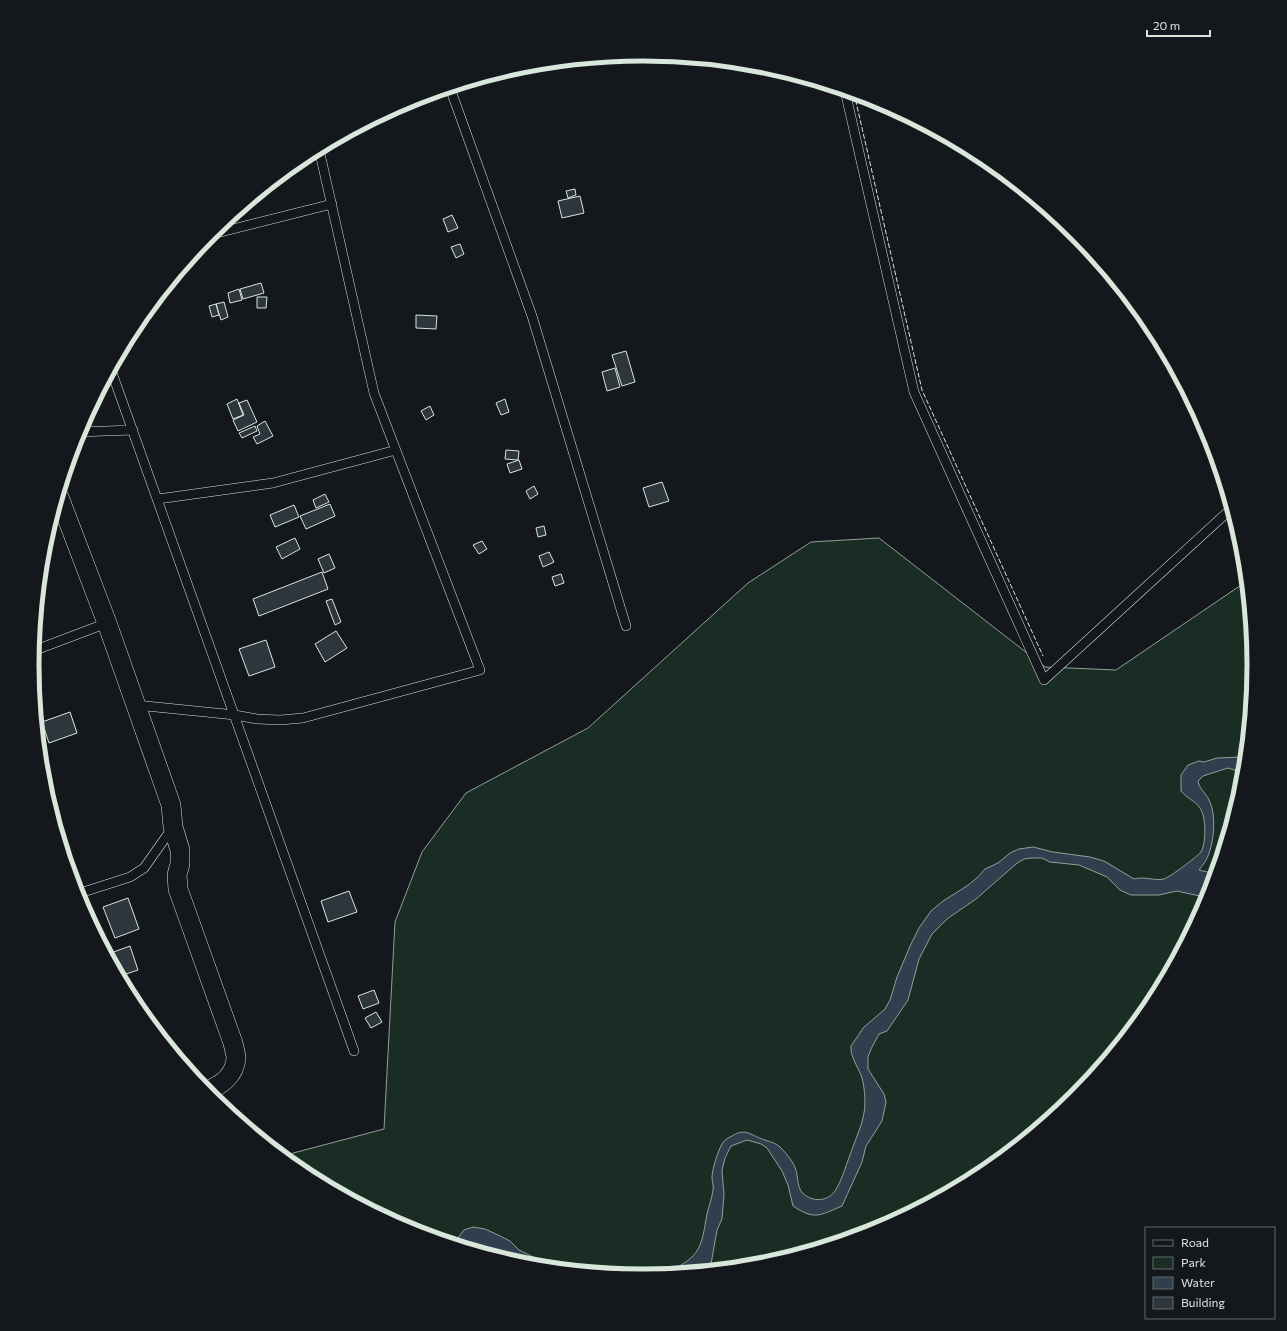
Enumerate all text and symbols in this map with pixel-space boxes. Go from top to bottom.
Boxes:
scale bar [1147,12,1210,38]
text: 20 m [1153,18,1180,32]
legend [1145,1227,1275,1319]
text: Road [1181,1235,1209,1249]
text: Park [1181,1255,1207,1269]
text: Water [1181,1275,1215,1289]
text: Building [1181,1295,1225,1309]

